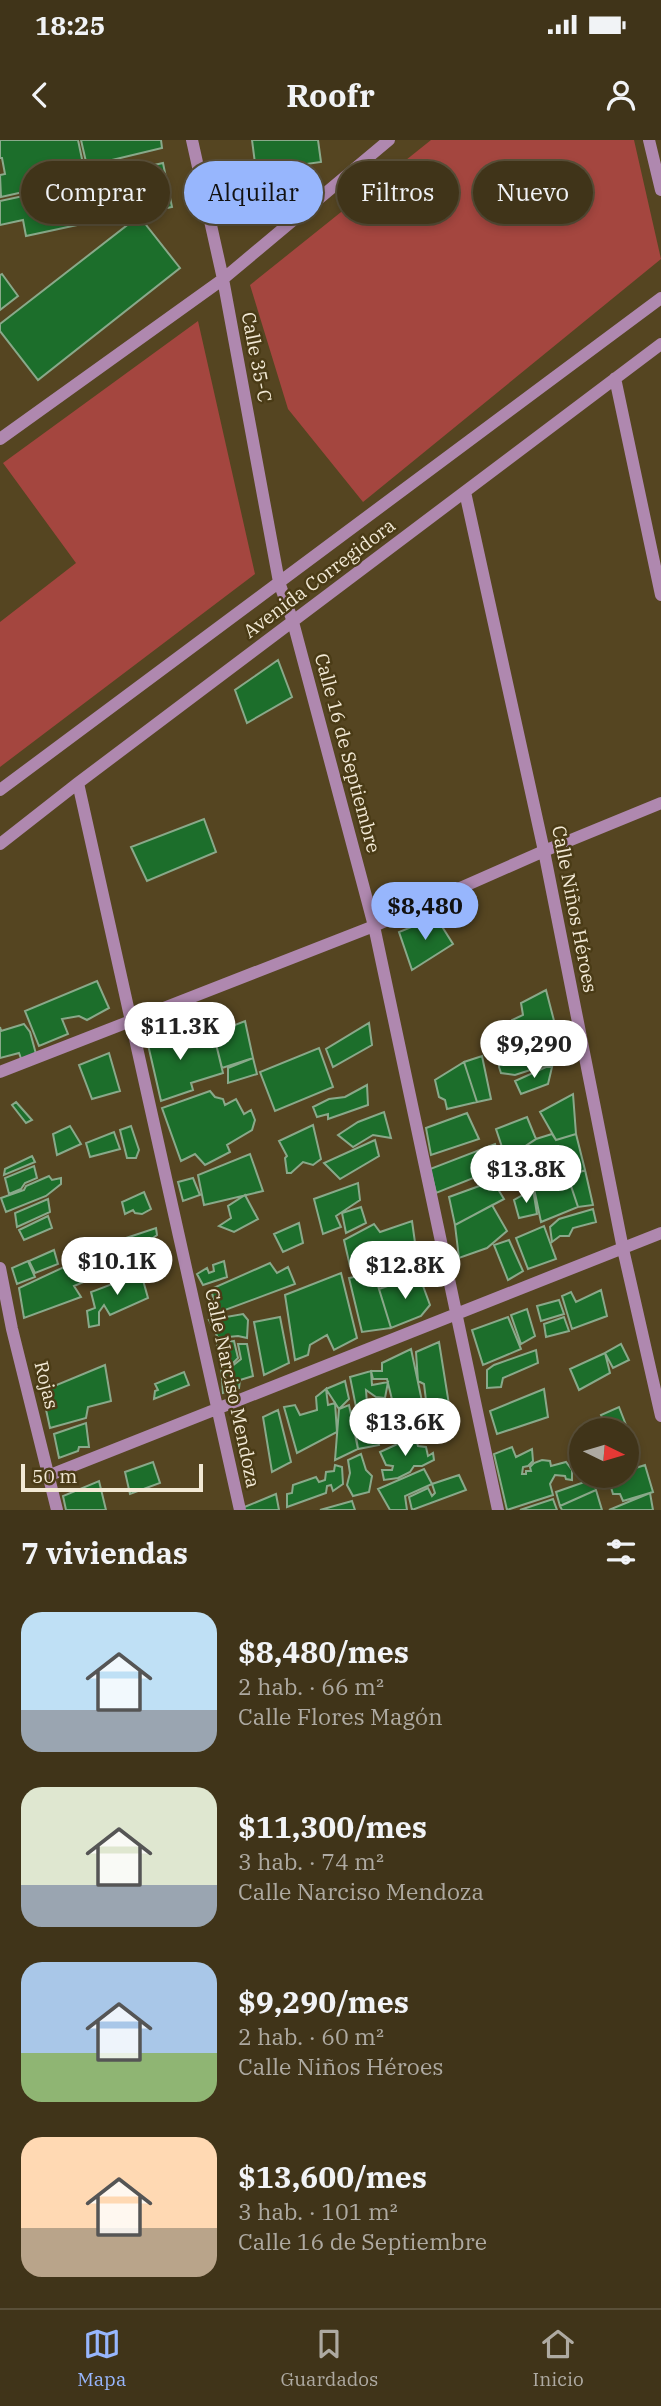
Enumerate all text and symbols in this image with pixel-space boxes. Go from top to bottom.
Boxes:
text: 18:25 [35,8,105,42]
text: Roofr [286,74,375,116]
icon: back [21,76,59,114]
icon: person [602,76,640,114]
chip: Comprar [21,161,170,224]
chip: Alquilar [184,161,323,224]
chip: Filtros [337,161,459,224]
chip: Nuevo [473,161,593,224]
street label: Calle 35-C [236,310,278,404]
street label: Avenida Corregidora [238,513,400,643]
street label: Calle 16 de Septiembre [310,650,386,856]
street label: Calle Niños Héroes [547,823,603,995]
pin: $8,480 [368,882,482,942]
text: $8,480 [387,890,463,920]
pin: $11.3K [123,1002,237,1062]
text: $11.3K [140,1010,220,1040]
pin: $9,290 [477,1020,591,1080]
text: $9,290 [496,1028,572,1058]
pin: $13.8K [469,1146,583,1205]
text: $13.8K [486,1153,566,1183]
pin: $10.1K [60,1238,174,1297]
pin: $12.8K [348,1242,462,1301]
text: $10.1K [77,1245,157,1275]
text: $12.8K [365,1249,445,1279]
street label: Calle Narciso Mendoza [200,1286,266,1490]
street label: Rojas [29,1359,65,1411]
pin: $13.6K [348,1398,462,1458]
text: $13.6K [365,1406,445,1436]
north arrow [569,1418,639,1488]
map controls [569,1418,639,1488]
scale bar [21,1461,203,1493]
text: 50 m [32,1464,77,1488]
text: 7 viviendas [21,1533,188,1572]
icon: filters [602,1533,640,1571]
text: $8,480/mes [238,1632,409,1671]
icon: home [77,1640,161,1724]
text: 2 hab. · 66 m² [238,1671,384,1701]
text: Calle Flores Magón [238,1701,443,1731]
text: $11,300/mes [238,1807,427,1846]
icon: home [77,1815,161,1899]
text: 3 hab. · 74 m² [238,1846,384,1876]
text: Calle Narciso Mendoza [238,1876,484,1906]
text: $9,290/mes [238,1982,409,2021]
icon: home [77,1990,161,2074]
text: 2 hab. · 60 m² [238,2021,384,2051]
text: Calle Niños Héroes [238,2051,443,2081]
text: $13,600/mes [238,2157,427,2196]
icon: home [77,2165,161,2249]
text: 3 hab. · 101 m² [238,2196,398,2226]
text: Calle 16 de Septiembre [238,2226,487,2256]
tab: Mapa [77,2325,126,2391]
tab: Guardados [281,2325,378,2391]
tab: Inicio [533,2325,584,2391]

